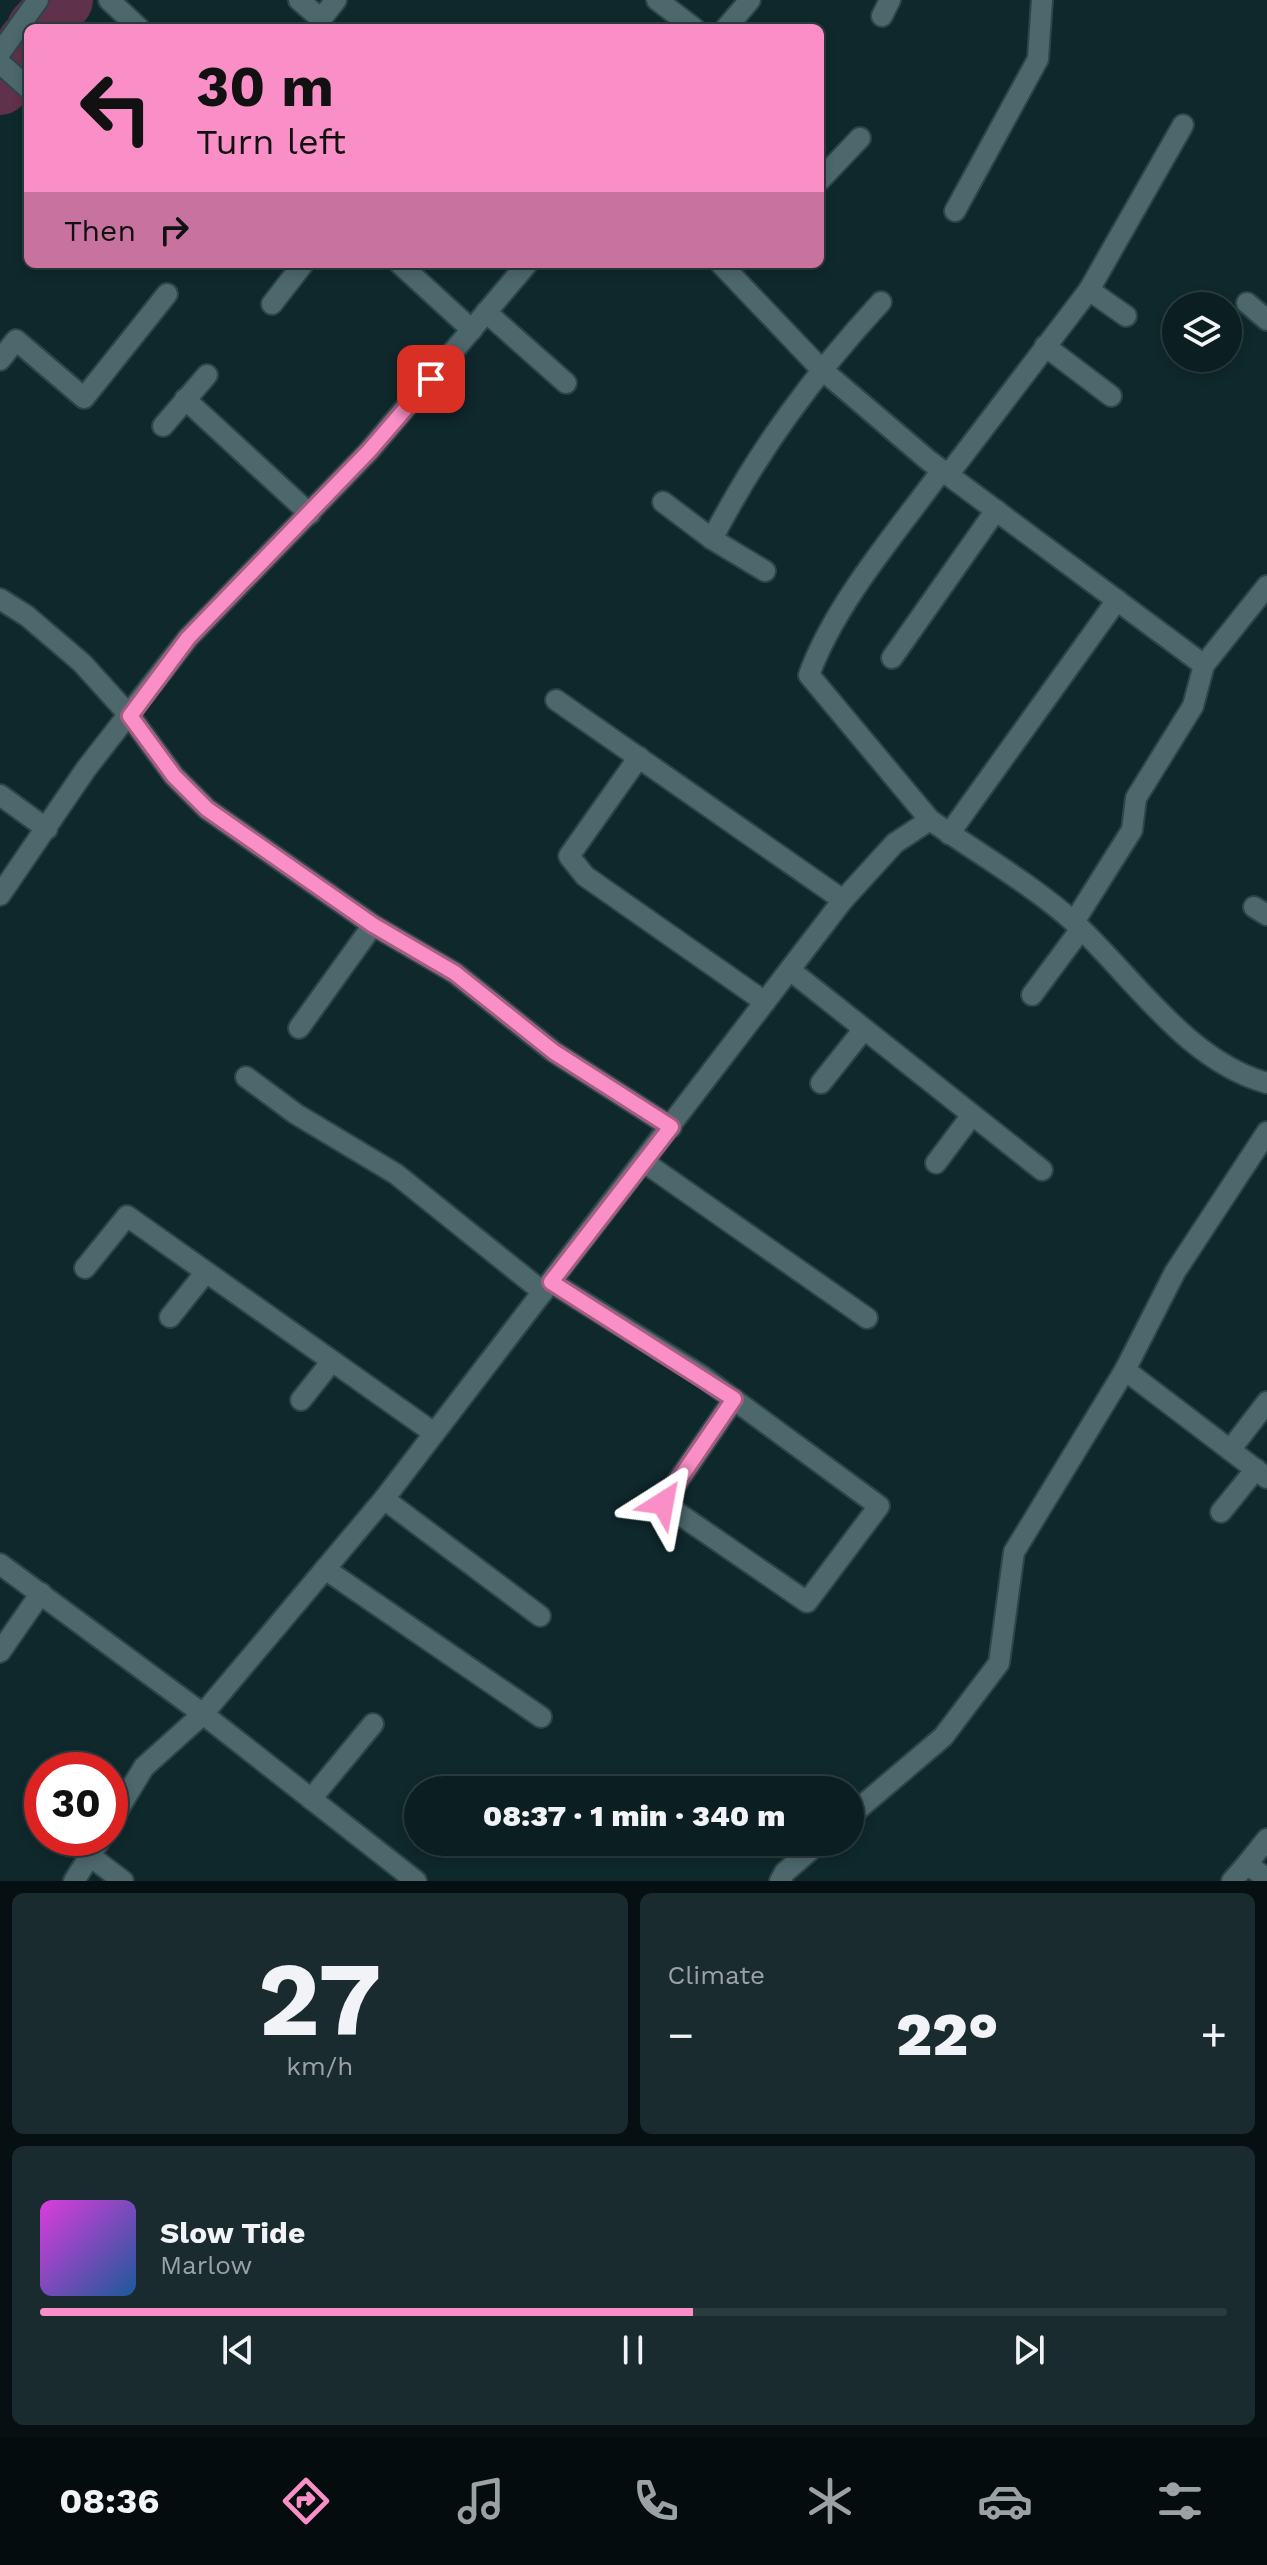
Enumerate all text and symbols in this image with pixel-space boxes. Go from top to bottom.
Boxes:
text: 30 m [196,54,334,120]
icon: left [64,56,168,160]
text: Turn left [196,121,346,163]
icon: right [152,208,196,252]
text: Then [64,213,136,248]
map controls [1162,292,1242,372]
button: layers [1162,292,1242,372]
pin [397,345,465,413]
icon: arrive [409,357,453,401]
position arrow [621,1461,705,1545]
speed limit sign: 30 [24,1752,128,1856]
text: 08:37 · 1 min · 340 m [483,1798,785,1833]
text: 27 [258,1938,381,2060]
text: Climate [668,1960,765,1990]
text: 22° [896,1999,999,2070]
text: − [668,2009,694,2061]
text: + [1200,2009,1227,2061]
text: km/h [286,2051,353,2081]
text: Slow Tide [160,2215,305,2250]
text: Marlow [160,2250,252,2280]
icon: previous [216,2328,260,2372]
icon: pause [611,2328,655,2372]
icon: next [1007,2328,1051,2372]
icon: directions [278,2473,334,2529]
icon: music [453,2473,509,2529]
icon: phone [628,2473,684,2529]
icon: climate [802,2473,858,2529]
icon: car [977,2473,1033,2529]
icon: filters [1152,2473,1208,2529]
text: 08:36 [59,2480,160,2522]

